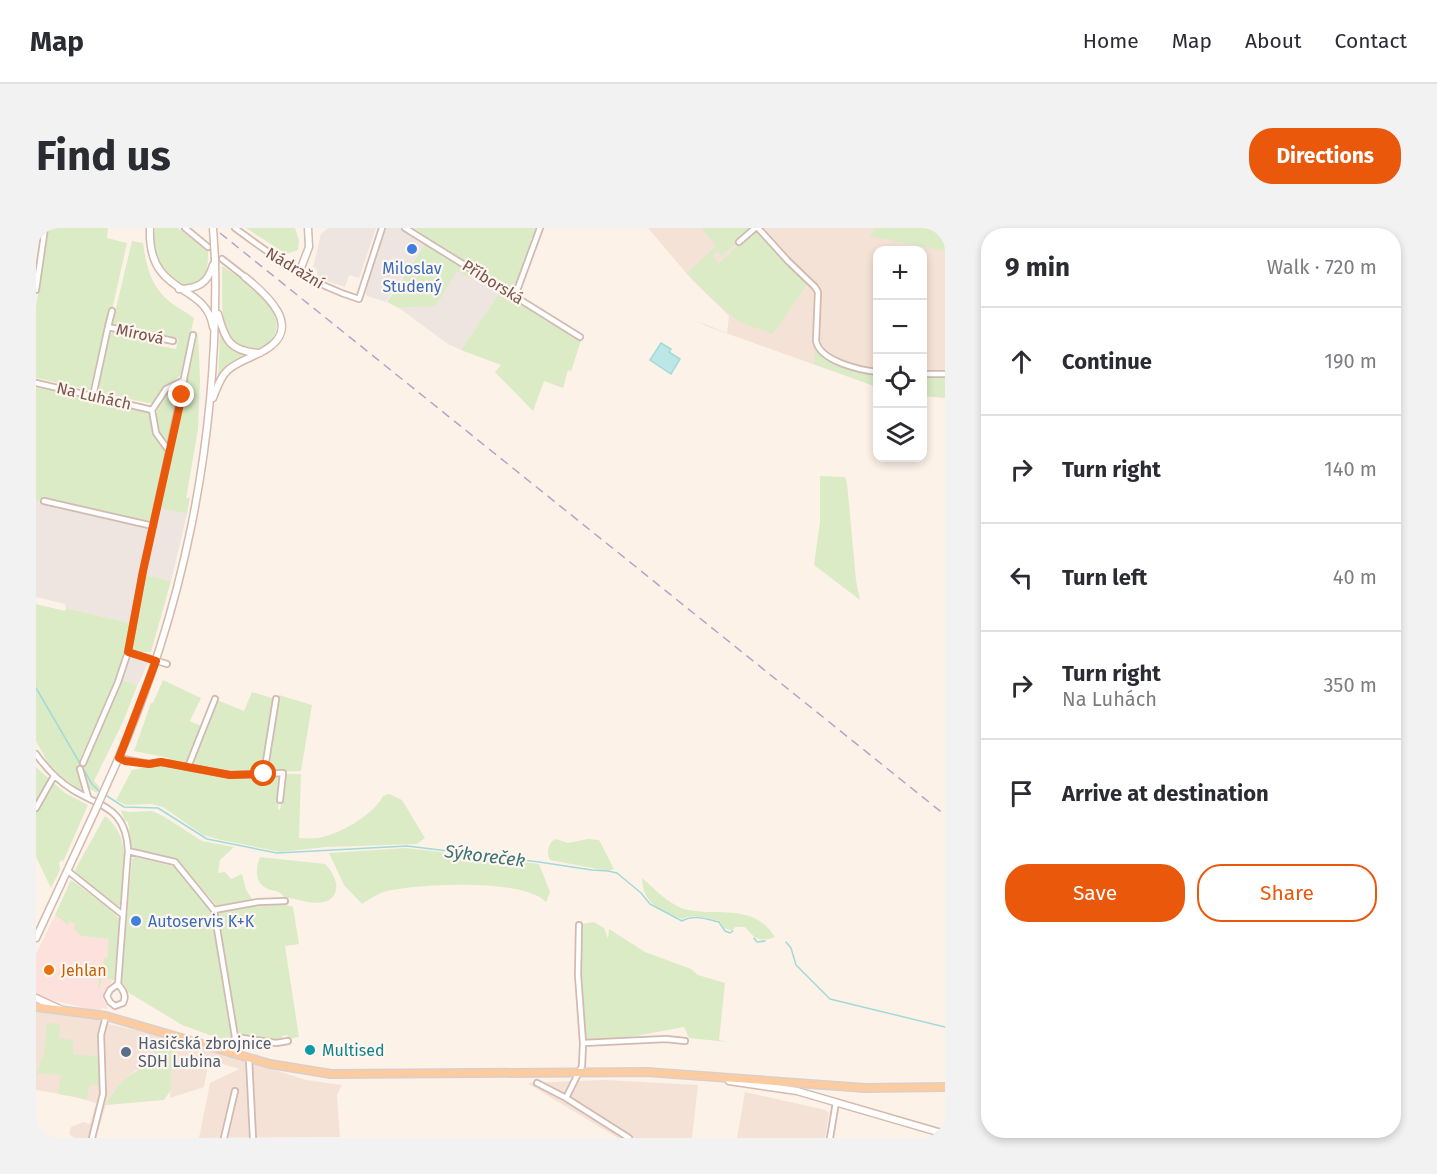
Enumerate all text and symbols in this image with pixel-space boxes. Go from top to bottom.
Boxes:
text: Map [30,25,84,58]
text: Home [1083,28,1139,54]
text: Map [1172,28,1212,54]
text: About [1245,28,1302,54]
text: Contact [1335,28,1407,54]
button: Directions [1249,128,1401,184]
text: Find us [36,131,171,181]
marker: Miloslav Studený [405,242,419,256]
street label: Nádražní [263,243,328,293]
map controls [873,246,927,462]
button: + [873,246,927,300]
text: 9 min [1005,252,1070,283]
text: Walk · 720 m [1267,255,1377,279]
street label: Příborská [459,256,527,308]
place label: Miloslav Studený [382,259,442,296]
button: − [873,300,927,354]
street label: Mírová [114,320,166,348]
icon: ahead [1005,345,1038,378]
text: Continue [1062,348,1152,375]
text: 190 m [1324,349,1377,373]
button: locate [873,354,927,408]
street label: Na Luhách [55,378,133,414]
route end [168,381,194,407]
button: layers [873,408,927,462]
icon: right [1005,453,1038,486]
text: Turn right [1062,456,1161,483]
text: 140 m [1324,457,1377,481]
icon: left [1005,561,1038,594]
text: Turn left [1062,564,1147,591]
text: 40 m [1333,565,1377,589]
text: Turn right [1062,660,1161,687]
icon: right [1005,669,1038,702]
text: 350 m [1323,673,1377,697]
text: Na Luhách [1062,687,1157,711]
route start [250,760,276,786]
icon: arrive [1005,777,1038,810]
text: Arrive at destination [1062,780,1269,807]
water label: Sýkoreček [442,840,527,872]
button: Save [1005,864,1185,922]
button: Share [1197,864,1377,922]
place label: Autoservis K+K [148,912,255,931]
marker: Autoservis K+K [129,914,143,928]
place label: Jehlan [61,961,107,980]
marker: Jehlan [42,963,56,977]
place label: Hasičská zbrojnice SDH Lubina [138,1034,271,1071]
place label: Multised [322,1041,385,1060]
marker: Multised [303,1043,317,1057]
marker: Hasičská zbrojnice SDH Lubina [119,1045,133,1059]

